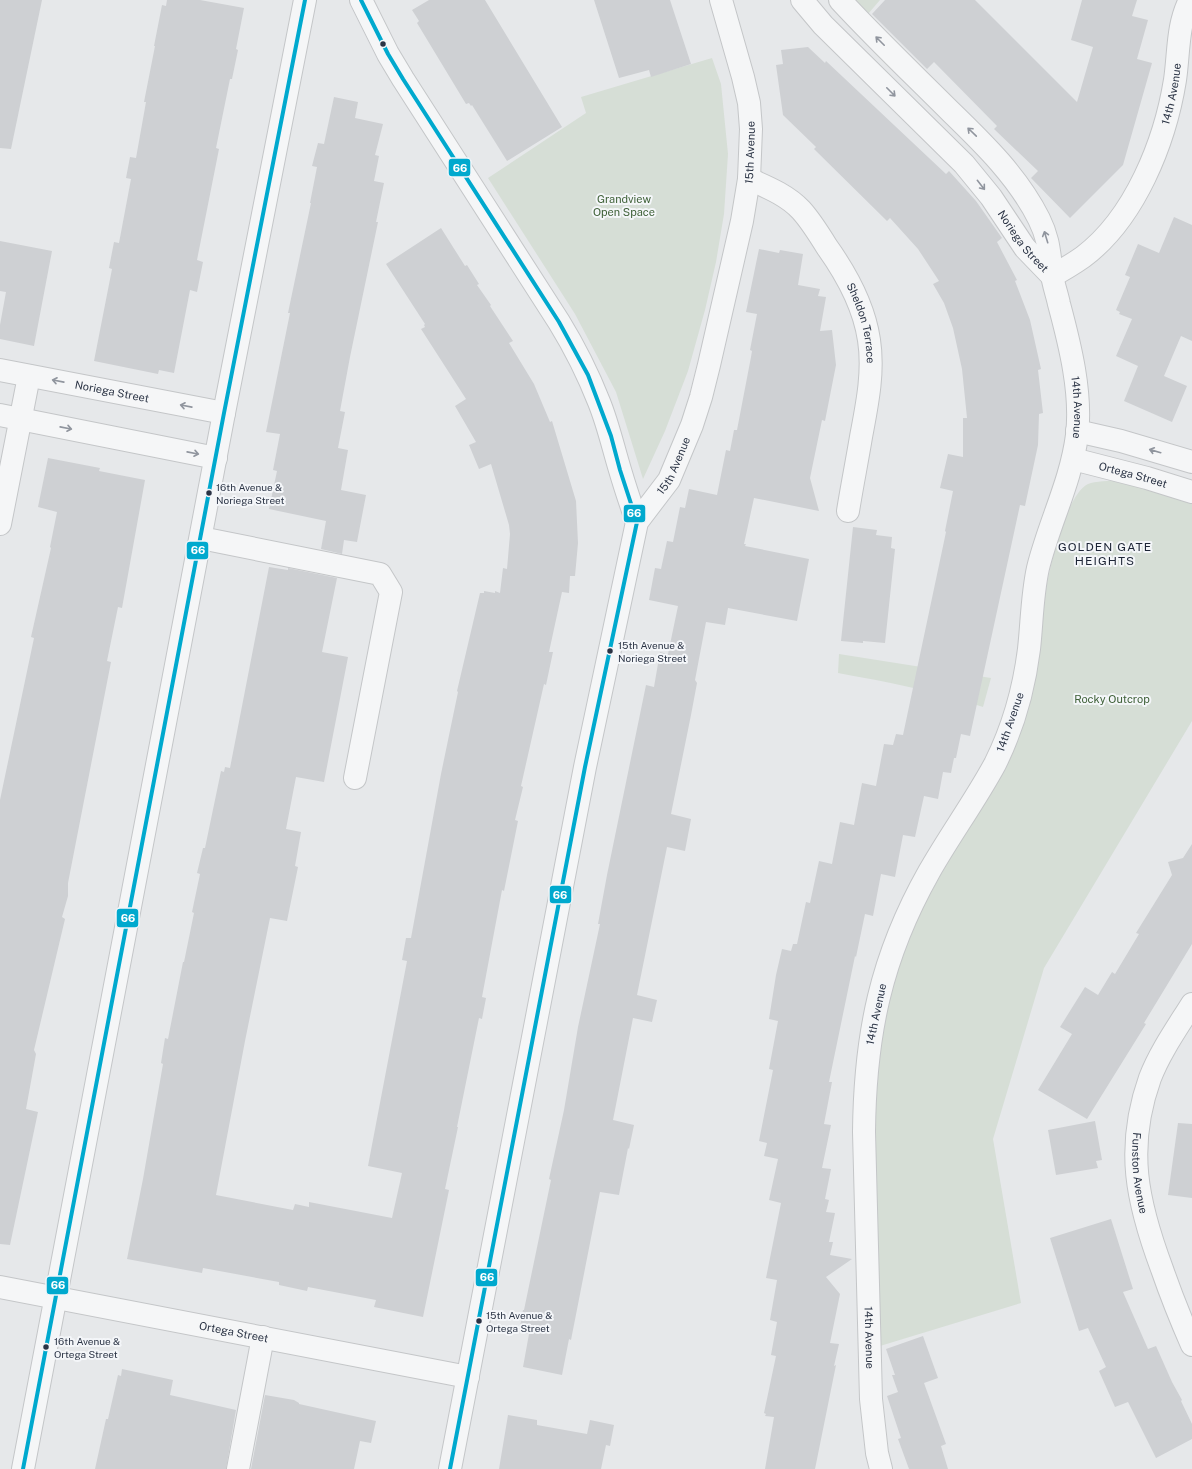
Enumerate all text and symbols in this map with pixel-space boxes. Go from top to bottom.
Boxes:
one-way arrow [875,36,884,46]
unlabelled marker [378,39,388,49]
street label: 14th Avenue [1159,63,1183,126]
one-way arrow [886,87,896,97]
street label: 15th Avenue [742,121,757,185]
one-way arrow [967,127,977,137]
line badge: 66 [448,158,471,177]
text: 66 [453,162,467,174]
one-way arrow [977,179,986,190]
park label: Grandview Open Space [593,193,655,218]
street label: Noriega Street [995,208,1051,275]
one-way arrow [1042,231,1049,244]
street label: Sheldon Terrace [844,281,877,364]
street label: 14th Avenue [1069,375,1084,439]
one-way arrow [52,377,65,385]
street label: Noriega Street [74,378,150,404]
one-way arrow [180,402,193,410]
one-way arrow [59,425,72,433]
street label: 15th Avenue [654,435,692,497]
one-way arrow [1148,447,1161,454]
one-way arrow [186,450,199,458]
street label: Ortega Street [1098,460,1169,490]
place label: 16th Avenue & Noriega Street [216,481,284,506]
marker: 16th Avenue & Noriega Street [204,488,214,498]
line badge: 66 [623,504,646,523]
text: 66 [627,507,641,519]
district label: GOLDEN GATE HEIGHTS [1058,540,1152,568]
line badge: 66 [186,541,209,560]
text: 66 [191,544,205,556]
place label: 15th Avenue & Noriega Street [618,639,686,664]
marker: 15th Avenue & Noriega Street [605,646,615,656]
street label: 14th Avenue [994,691,1026,753]
park label: Rocky Outcrop [1074,693,1150,705]
line badge: 66 [549,885,572,904]
text: 66 [553,889,567,901]
line badge: 66 [116,908,139,928]
text: 66 [121,912,135,924]
street label: 14th Avenue [864,982,888,1046]
street label: Funston Avenue [1130,1132,1150,1215]
line badge: 66 [475,1268,498,1287]
text: 66 [480,1271,494,1283]
line badge: 66 [46,1276,69,1295]
text: 66 [51,1279,65,1291]
street label: 14th Avenue [863,1306,876,1369]
place label: 15th Avenue & Ortega Street [486,1309,552,1334]
marker: 15th Avenue & Ortega Street [474,1316,484,1326]
street label: Ortega Street [198,1319,269,1344]
place label: 16th Avenue & Ortega Street [54,1335,120,1360]
marker: 16th Avenue & Ortega Street [41,1342,51,1352]

